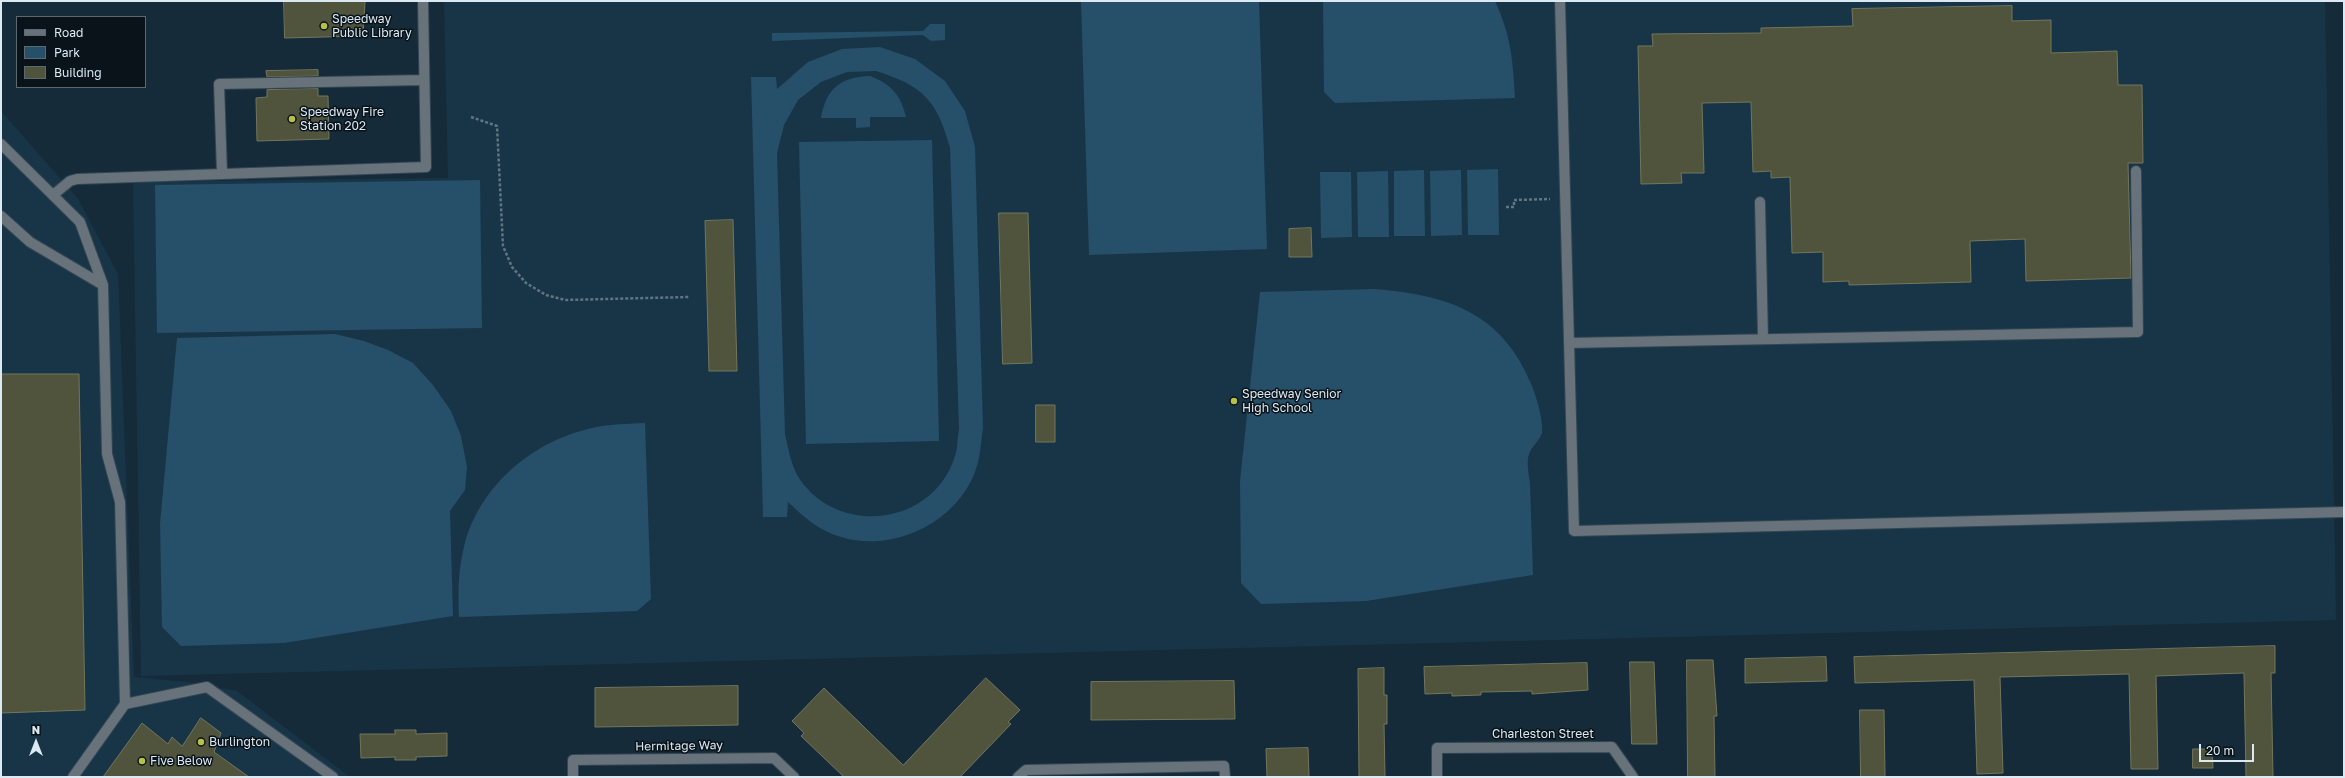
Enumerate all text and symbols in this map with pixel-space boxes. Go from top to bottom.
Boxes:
place label: Speedway Public Library [332,12,412,40]
legend [16,16,146,88]
marker: Speedway Public Library [319,21,329,31]
text: Road [54,25,83,40]
text: Park [54,45,80,60]
text: Building [54,65,102,80]
place label: Speedway Fire Station 202 [300,105,384,133]
marker: Speedway Fire Station 202 [287,114,297,124]
place label: Speedway Senior High School [1242,387,1341,415]
marker: Speedway Senior High School [1229,396,1239,406]
north arrow [16,722,56,762]
text: N [32,723,40,736]
street label: Charleston Street [1492,727,1594,741]
place label: Burlington [209,735,270,749]
scale bar [2201,736,2256,762]
marker: Burlington [196,737,206,747]
street label: Hermitage Way [635,738,723,754]
text: 20 m [2206,743,2234,758]
place label: Five Below [150,754,212,768]
marker: Five Below [137,756,147,766]

